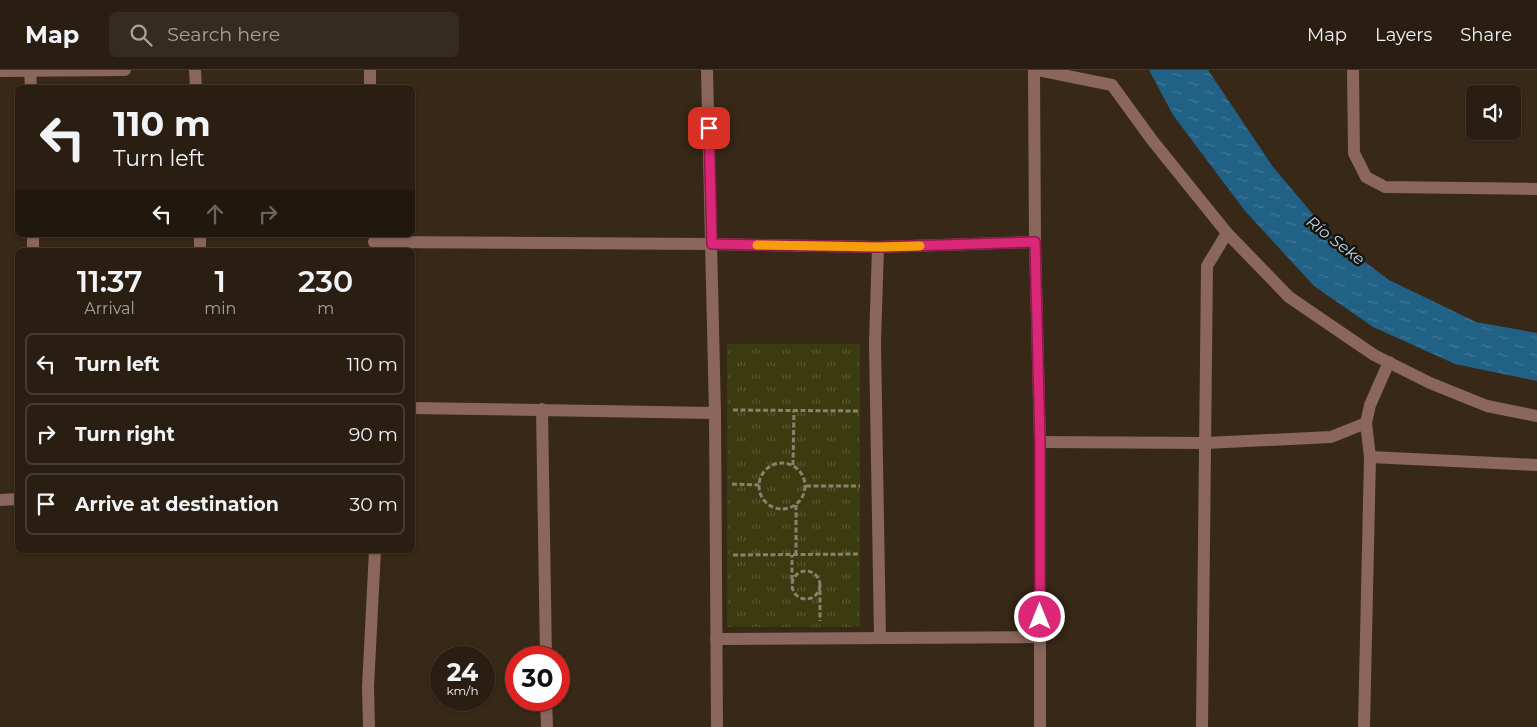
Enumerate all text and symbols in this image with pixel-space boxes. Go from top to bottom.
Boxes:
search box [109,12,459,57]
text: Map [25,20,79,49]
icon: search [127,21,155,49]
text: Search here [167,23,280,46]
text: Map [1307,24,1347,46]
text: Layers [1375,24,1432,46]
text: Share [1460,24,1512,46]
map controls [1466,85,1521,140]
button: sound [1466,85,1521,140]
text: 110 m [113,102,211,145]
icon: left [30,105,95,170]
pin [688,107,730,149]
icon: arrive [695,114,723,142]
text: Turn left [113,145,205,172]
icon: left [148,200,176,228]
icon: ahead [201,200,229,228]
icon: right [254,200,282,228]
water label: Río Seke [1303,212,1369,269]
text: 11:37 [77,263,142,300]
text: 1 [215,263,226,300]
text: 230 [298,263,353,300]
text: Arrival [84,299,135,318]
text: min [204,299,236,318]
text: m [317,299,334,318]
icon: left [32,350,60,378]
text: Turn left [75,353,160,376]
text: 110 m [347,353,398,376]
icon: right [32,420,60,448]
text: Turn right [75,423,175,446]
text: 90 m [349,423,398,446]
icon: arrive [32,490,60,518]
text: Arrive at destination [75,493,279,516]
text: 30 m [350,493,398,516]
position arrow [1013,590,1065,642]
speed limit sign: 30 [505,646,570,711]
text: 24 [447,657,478,687]
text: km/h [446,683,479,698]

